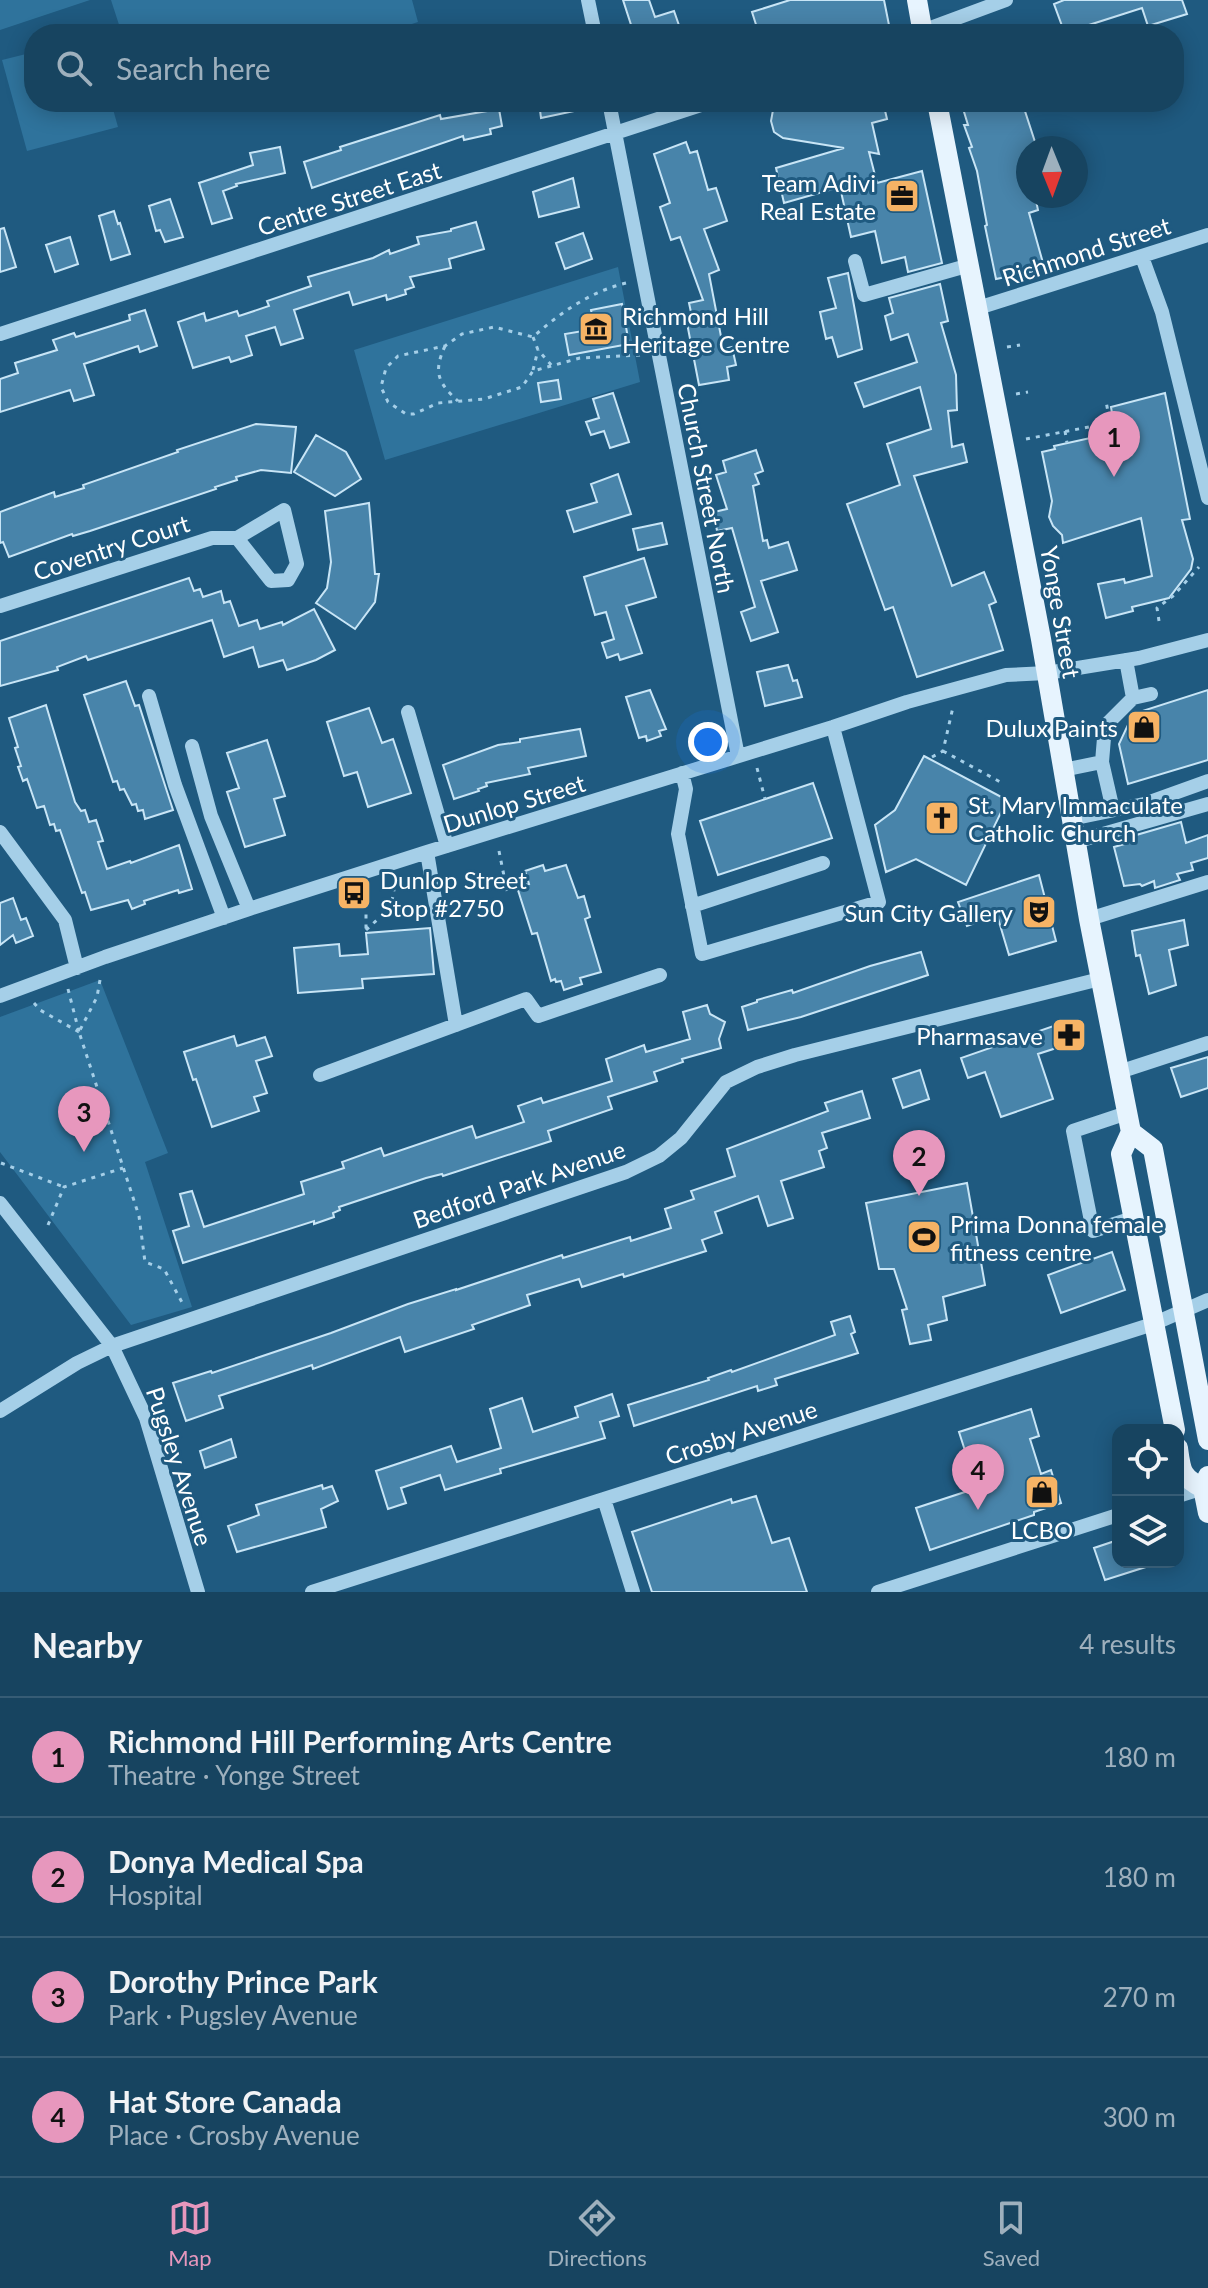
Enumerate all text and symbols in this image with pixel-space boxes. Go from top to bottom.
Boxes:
search box [24,24,1184,112]
icon: search [52,46,96,90]
text: Search here [116,50,271,86]
north arrow [1016,136,1088,208]
street label: Centre Street East [254,155,445,241]
place label: Team Adivi Real Estate [760,168,876,225]
office icon: Team Adivi Real Estate [883,177,921,215]
street label: Richmond Street [998,210,1174,292]
place label: Richmond Hill Heritage Centre [622,301,790,358]
museum icon: Richmond Hill Heritage Centre [577,310,615,348]
street label: Church Street North [672,380,742,596]
pin: 1 [1088,411,1140,477]
street label: Coventry Court [29,508,193,586]
street label: Yonge Street [1035,544,1087,681]
shop icon: Dulux Paints [1125,708,1163,746]
place label: Dulux Paints [985,713,1118,742]
your location [688,722,728,762]
street label: Dunlop Street [440,768,589,838]
place label: St. Mary Immaculate Catholic Church [968,790,1183,847]
church icon: St. Mary Immaculate Catholic Church [923,799,961,837]
place label: Dunlop Street Stop #2750 [380,865,527,922]
bus stop icon: Dunlop Street Stop #2750 [335,874,373,912]
theatre icon: Sun City Gallery [1020,893,1058,931]
place label: Sun City Gallery [844,898,1014,927]
pharmacy icon: Pharmasave [1050,1016,1088,1054]
place label: Pharmasave [916,1021,1043,1050]
pin: 3 [58,1086,110,1152]
pin: 2 [893,1130,945,1196]
street label: Bedford Park Avenue [409,1134,629,1234]
place label: Prima Donna female fitness centre [950,1209,1164,1266]
sports icon: Prima Donna female fitness centre [905,1218,943,1256]
street label: Pugsley Avenue [141,1383,219,1549]
street label: Crosby Avenue [661,1394,821,1470]
map controls [1112,1424,1184,1568]
button: locate [1112,1424,1184,1496]
pin: 4 [952,1444,1004,1510]
shop icon: LCBO [1023,1473,1061,1511]
button: layers [1112,1496,1184,1568]
place label: LCBO [1011,1515,1073,1544]
text: Nearby [32,1624,143,1665]
text: 4 results [1079,1628,1176,1660]
text: Richmond Hill Performing Arts Centre [108,1723,612,1759]
text: 1 [50,1741,66,1773]
text: 180 m [1103,1741,1176,1773]
text: Theatre · Yonge Street [108,1759,360,1791]
text: Donya Medical Spa [108,1843,364,1879]
text: 2 [50,1861,66,1893]
text: 180 m [1103,1861,1176,1893]
text: Hospital [108,1879,203,1911]
text: Dorothy Prince Park [108,1963,378,1999]
text: 3 [50,1981,66,2013]
text: 270 m [1103,1981,1176,2013]
text: Park · Pugsley Avenue [108,1999,358,2031]
text: Hat Store Canada [108,2083,342,2119]
text: 4 [50,2101,66,2133]
text: 300 m [1103,2101,1176,2133]
text: Place · Crosby Avenue [108,2119,360,2151]
tab: Map [168,2196,212,2271]
tab: Directions [548,2196,647,2271]
tab: Saved [983,2196,1040,2271]

